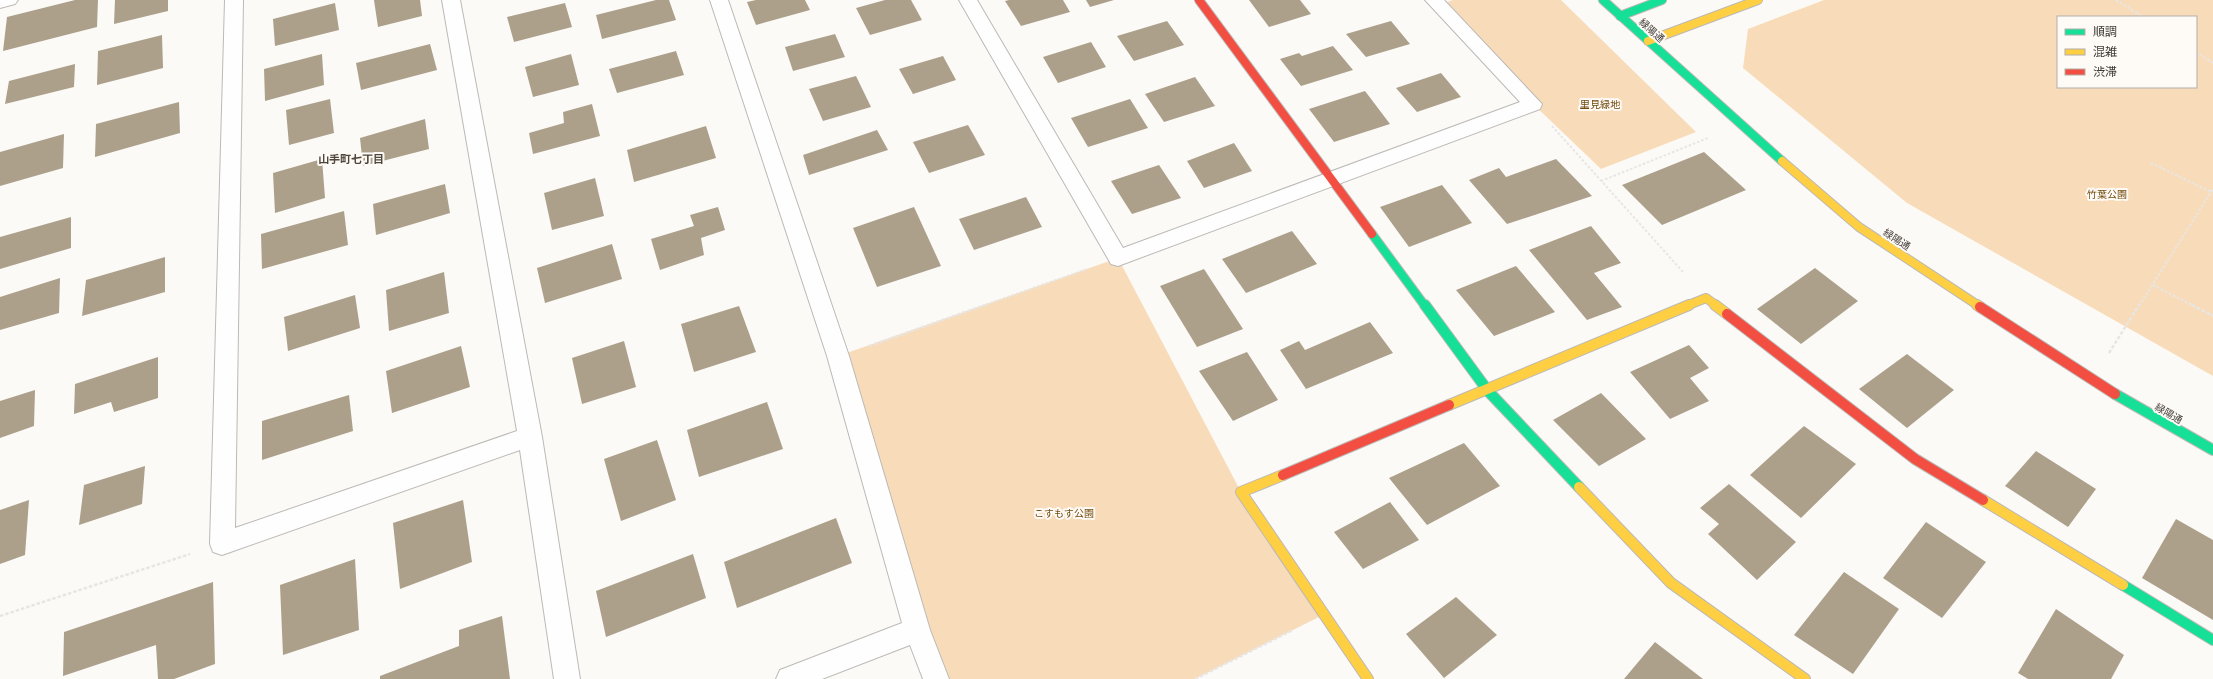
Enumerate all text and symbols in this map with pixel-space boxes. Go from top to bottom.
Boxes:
street label: 緑陽通 [1637,16,1667,44]
legend [2057,16,2197,88]
text: 順調 [2093,24,2117,38]
text: 混雑 [2093,44,2117,58]
text: 渋滞 [2093,64,2117,78]
park label: 里見緑地 [1580,98,1621,110]
district label: 山手町七丁目 [318,152,384,165]
park label: 竹葉公園 [2087,188,2127,200]
street label: 緑陽通 [1881,226,1913,252]
street label: 緑陽通 [2153,400,2185,426]
park label: こすもす公園 [1034,507,1094,519]

